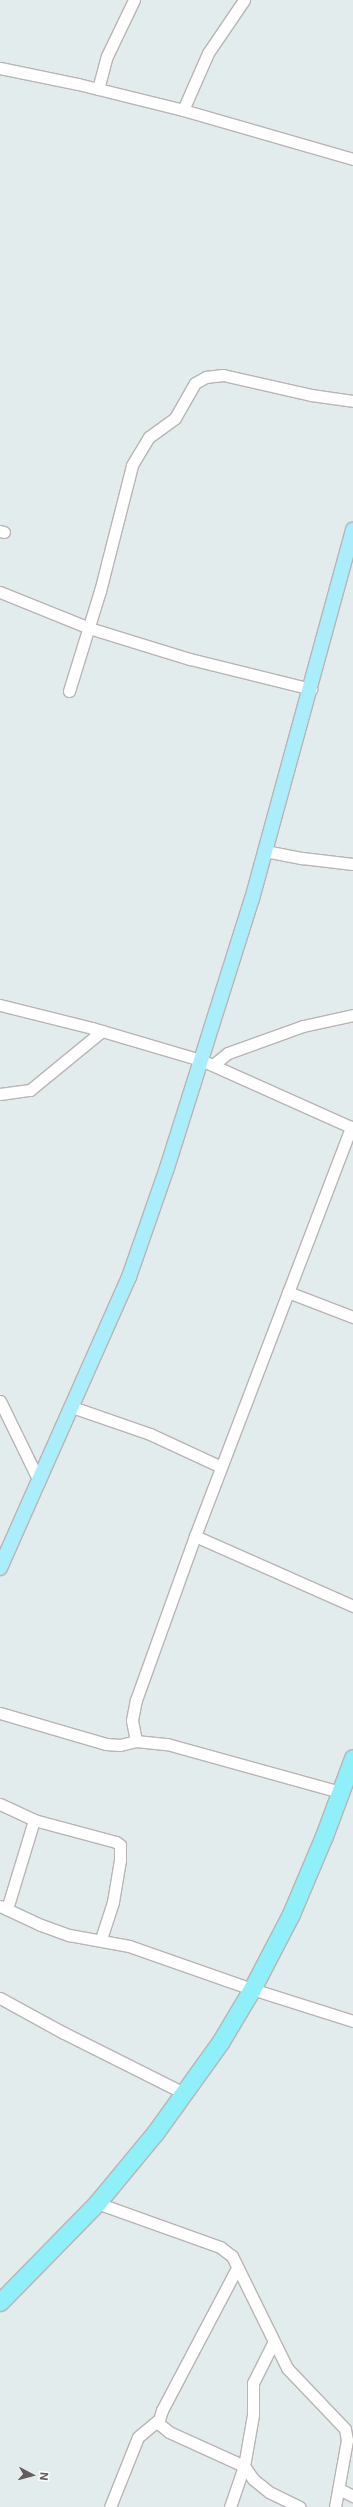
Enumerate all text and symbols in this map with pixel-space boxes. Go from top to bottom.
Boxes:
north arrow [12,2455,52,2495]
text: N [37,2471,51,2481]

